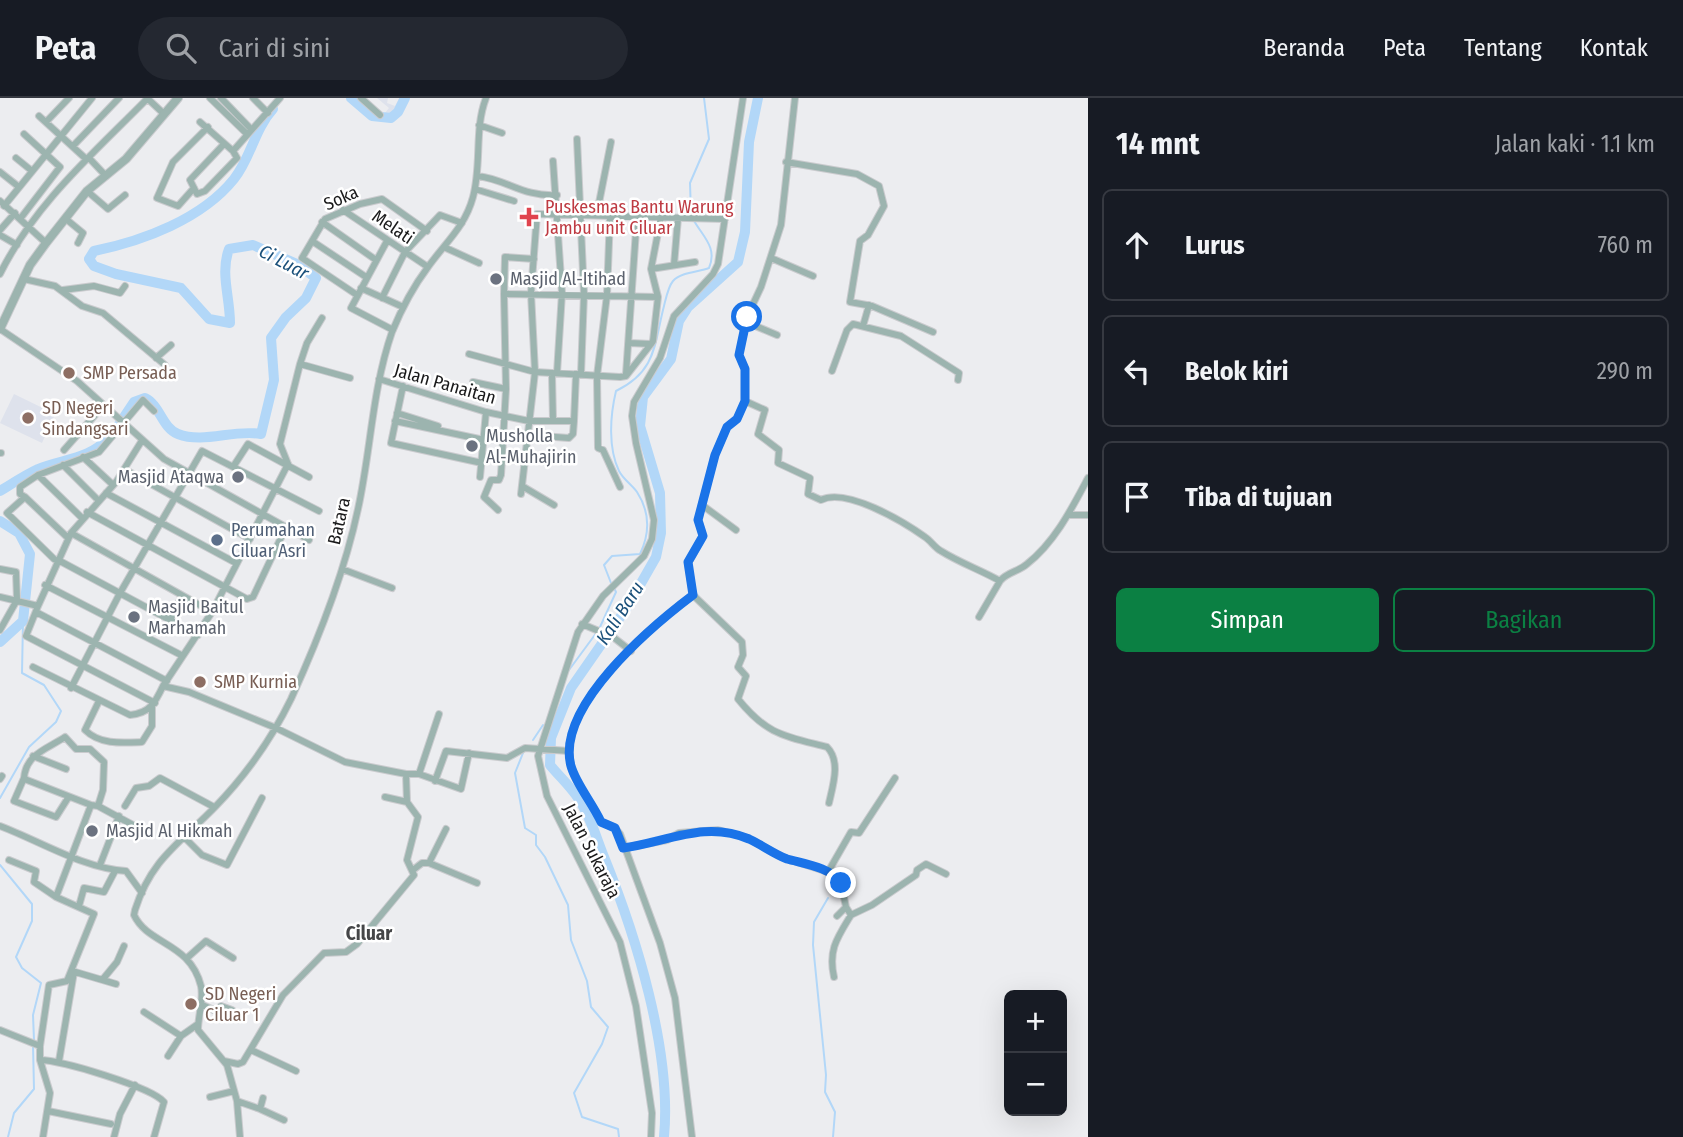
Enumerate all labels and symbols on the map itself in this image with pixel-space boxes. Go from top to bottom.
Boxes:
street label: Soka [320,181,362,215]
place label: Puskesmas Bantu Warung Jambu unit Ciluar [545,196,734,239]
street label: Melati [368,205,418,249]
marker: Puskesmas Bantu Warung Jambu unit Ciluar [519,207,539,227]
water label: Ci Luar [255,239,314,285]
place label: Masjid Al-Itihad [510,268,626,290]
marker: Masjid Al-Itihad [488,271,504,287]
route start [731,301,762,332]
street label: Jalan Panaitan [392,359,498,409]
place label: SMP Persada [83,362,177,384]
marker: SMP Persada [61,365,77,381]
place label: SD Negeri Sindangsari [42,397,128,440]
marker: SD Negeri Sindangsari [20,410,36,426]
place label: Musholla Al-Muhajirin [486,425,576,468]
marker: Musholla Al-Muhajirin [464,438,480,454]
place label: Masjid Ataqwa [118,466,224,488]
marker: Masjid Ataqwa [230,469,246,485]
street label: Batara [323,495,355,547]
place label: Perumahan Ciluar Asri [231,519,315,562]
marker: Perumahan Ciluar Asri [209,532,225,548]
water label: Kali Baru [591,577,649,649]
place label: Masjid Baitul Marhamah [148,596,244,639]
marker: Masjid Baitul Marhamah [126,609,142,625]
place label: SMP Kurnia [214,671,297,693]
marker: SMP Kurnia [192,674,208,690]
street label: Jalan Sukaraja [559,800,625,902]
place label: Masjid Al Hikmah [106,820,233,842]
marker: Masjid Al Hikmah [84,823,100,839]
route end [825,867,856,898]
district label: Ciluar [346,922,393,945]
place label: SD Negeri Ciluar 1 [205,983,276,1026]
marker: SD Negeri Ciluar 1 [183,996,199,1012]

